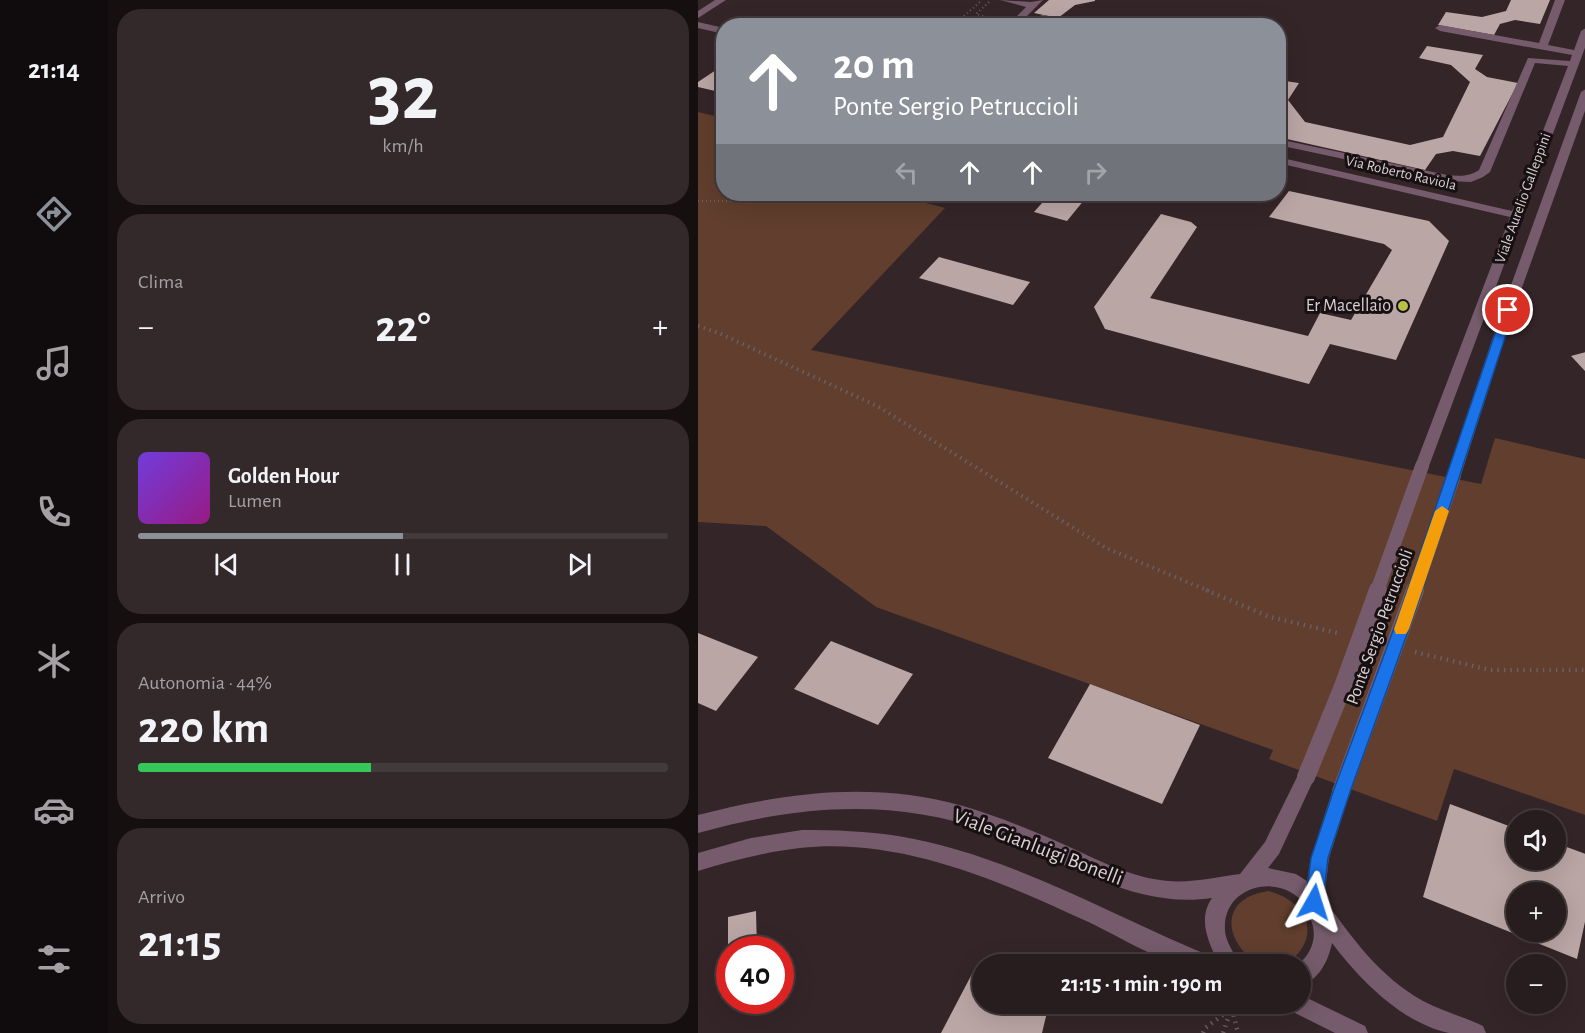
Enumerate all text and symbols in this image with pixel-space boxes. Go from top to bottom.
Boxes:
icon: ahead [734,42,812,120]
text: 20 m [833,44,915,86]
text: 21:14 [28,56,80,83]
text: 32 [368,56,438,134]
text: Ponte Sergio Petruccioli [833,93,1079,120]
street label: Viale Aurelio Galleppini [1492,131,1554,265]
text: km/h [382,136,424,156]
street label: Via Roberto Raviola [1344,153,1458,193]
icon: left [890,156,923,189]
icon: ahead [953,156,986,189]
icon: ahead [1016,156,1049,189]
icon: right [1079,156,1112,189]
icon: directions [33,193,75,235]
text: Clima [138,272,183,292]
pin [1482,284,1533,335]
icon: arrive [1491,293,1524,326]
place label: Er Macellaio [1306,297,1391,315]
marker: Er Macellaio [1396,299,1410,313]
text: 22° [375,305,431,350]
text: − [138,311,154,344]
text: + [652,311,668,344]
icon: music [33,342,75,384]
text: Golden Hour [228,465,339,487]
icon: phone [33,491,75,533]
text: Lumen [228,491,282,511]
street label: Ponte Sergio Petruccioli [1344,547,1416,707]
icon: previous [210,548,243,581]
icon: pause [386,548,419,581]
icon: next [563,548,596,581]
icon: climate [33,640,75,682]
text: Autonomia · 44% [138,673,272,693]
text: 220 km [138,706,269,751]
icon: car [33,789,75,831]
street label: Viale Gianluigi Bonelli [950,805,1126,889]
map controls [1506,810,1566,1014]
button: sound [1506,810,1566,870]
position arrow [1282,870,1346,934]
button: + [1506,882,1566,942]
text: Arrivo [138,887,185,907]
text: 21:15 [138,920,221,965]
speed limit sign: 40 [716,936,794,1014]
icon: filters [33,938,75,980]
button: − [1506,954,1566,1014]
text: 21:15 · 1 min · 190 m [1061,973,1222,995]

